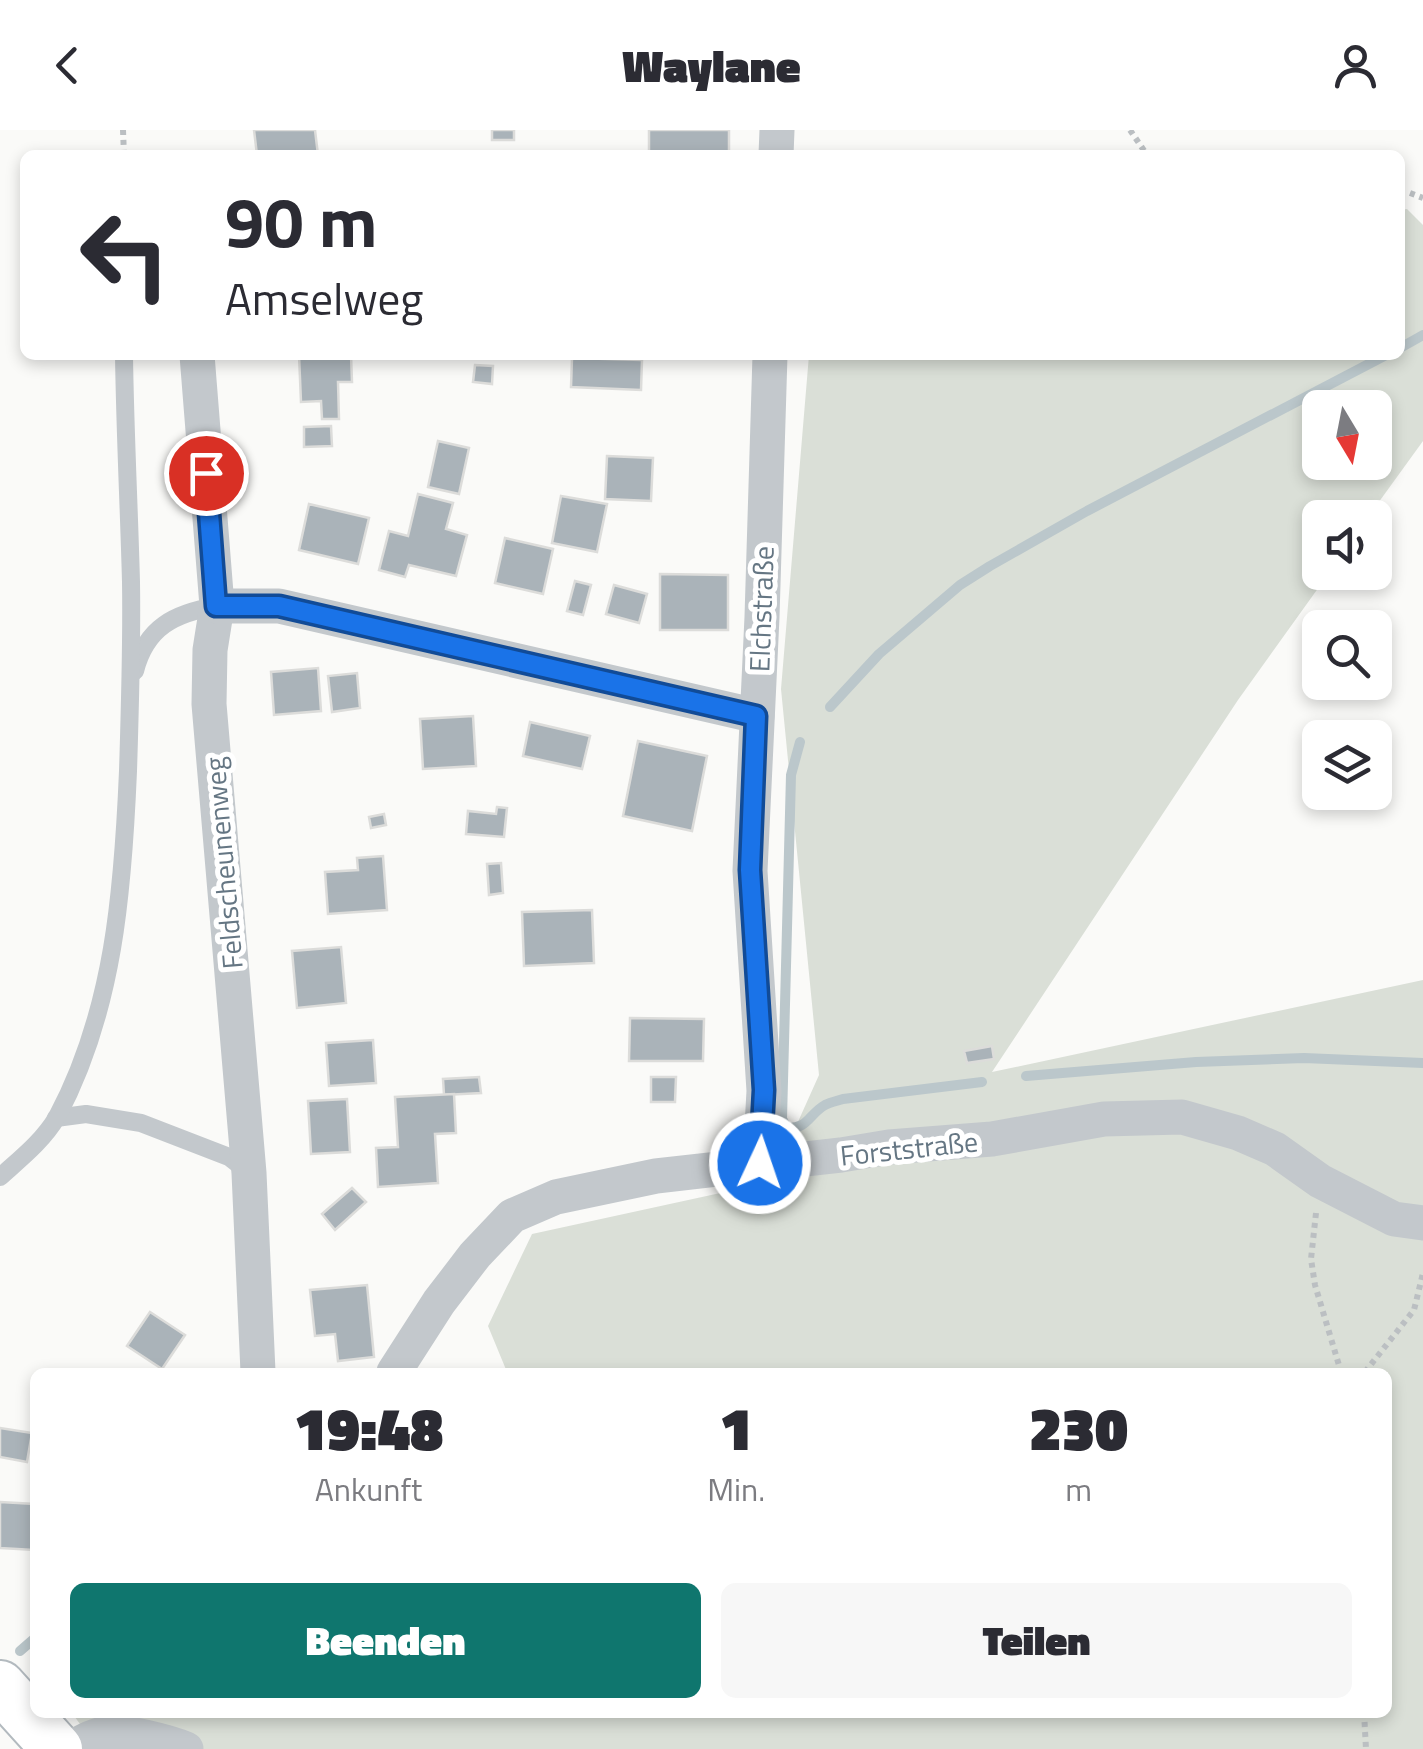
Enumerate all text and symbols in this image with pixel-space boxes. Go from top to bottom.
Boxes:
text: Waylane [622,31,801,99]
icon: back [40,38,95,93]
icon: person [1328,38,1383,93]
text: 90 m [225,168,378,274]
icon: left [60,190,190,320]
text: Amselweg [225,264,423,332]
north arrow [1302,390,1392,480]
map controls [1302,390,1392,810]
pin [164,431,249,516]
icon: arrive [179,446,234,501]
button: sound [1302,500,1392,590]
street label: Elchstraße [737,545,785,673]
button: search [1302,610,1392,700]
button: layers [1302,720,1392,810]
street label: Feldscheunenweg [192,755,254,971]
position arrow [708,1111,812,1215]
street label: Forststraße [838,1119,980,1177]
text: 19:48 [294,1382,443,1473]
text: 1 [720,1382,753,1473]
text: 230 [1029,1382,1128,1473]
text: Ankunft [315,1465,422,1513]
text: Min. [707,1465,765,1513]
text: m [1065,1465,1092,1513]
button: Beenden [70,1583,701,1698]
button: Teilen [721,1583,1352,1698]

